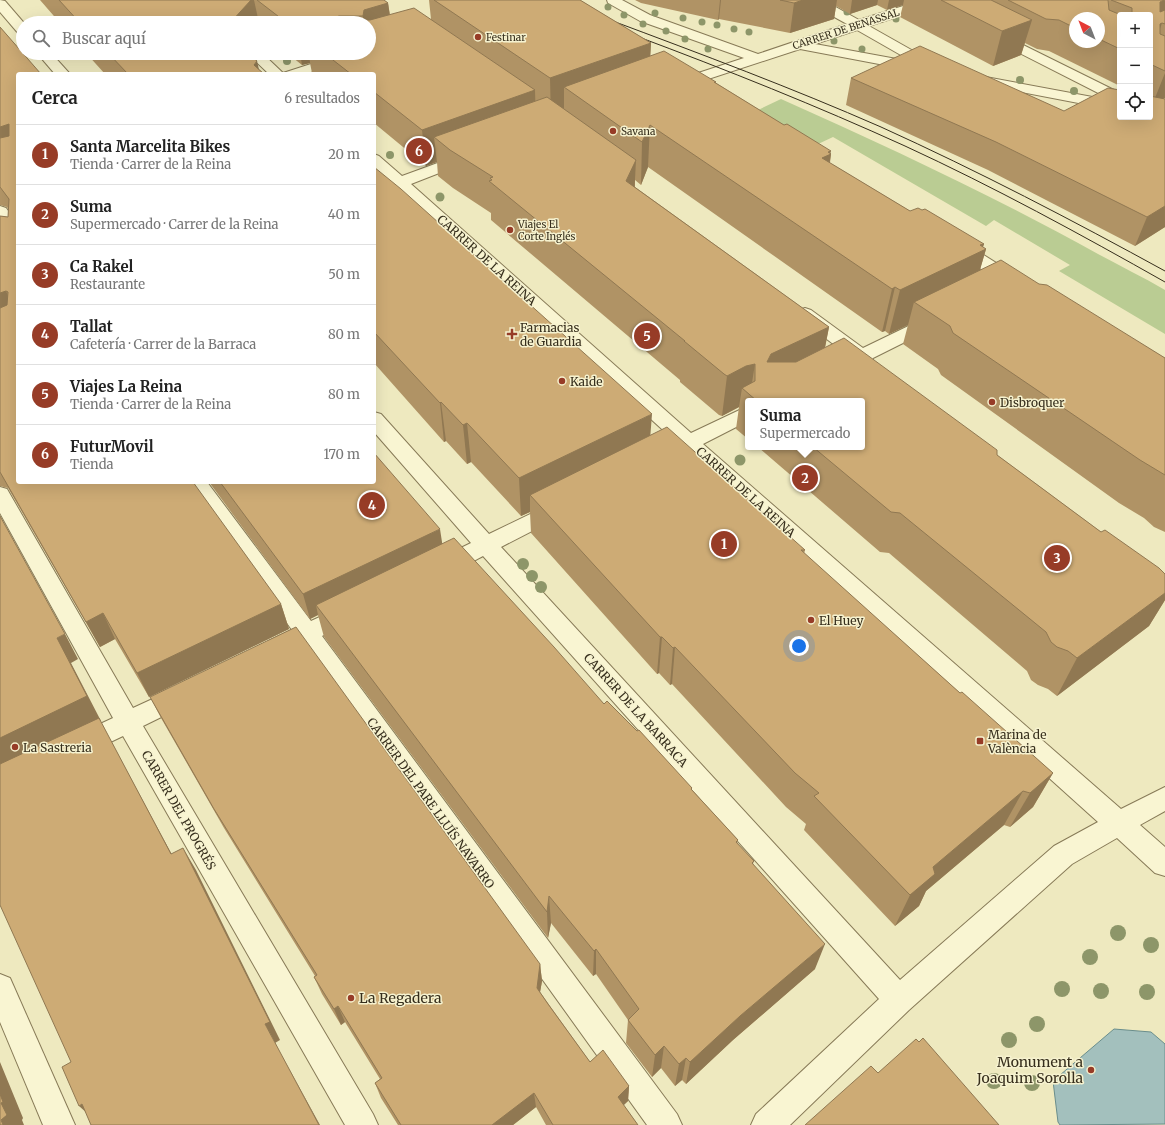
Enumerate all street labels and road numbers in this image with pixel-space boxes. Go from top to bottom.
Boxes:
street label: CARRER DE BENASSAL [791,5,902,52]
street label: CARRER DE LA REINA [434,212,540,309]
street label: CARRER DE LA REINA [693,444,799,541]
street label: CARRER DE LA BARRACA [581,650,692,771]
street label: CARRER DEL PARE LLUÍS NAVARRO [364,715,498,891]
street label: CARRER DEL PROGRÉS [139,748,219,872]

